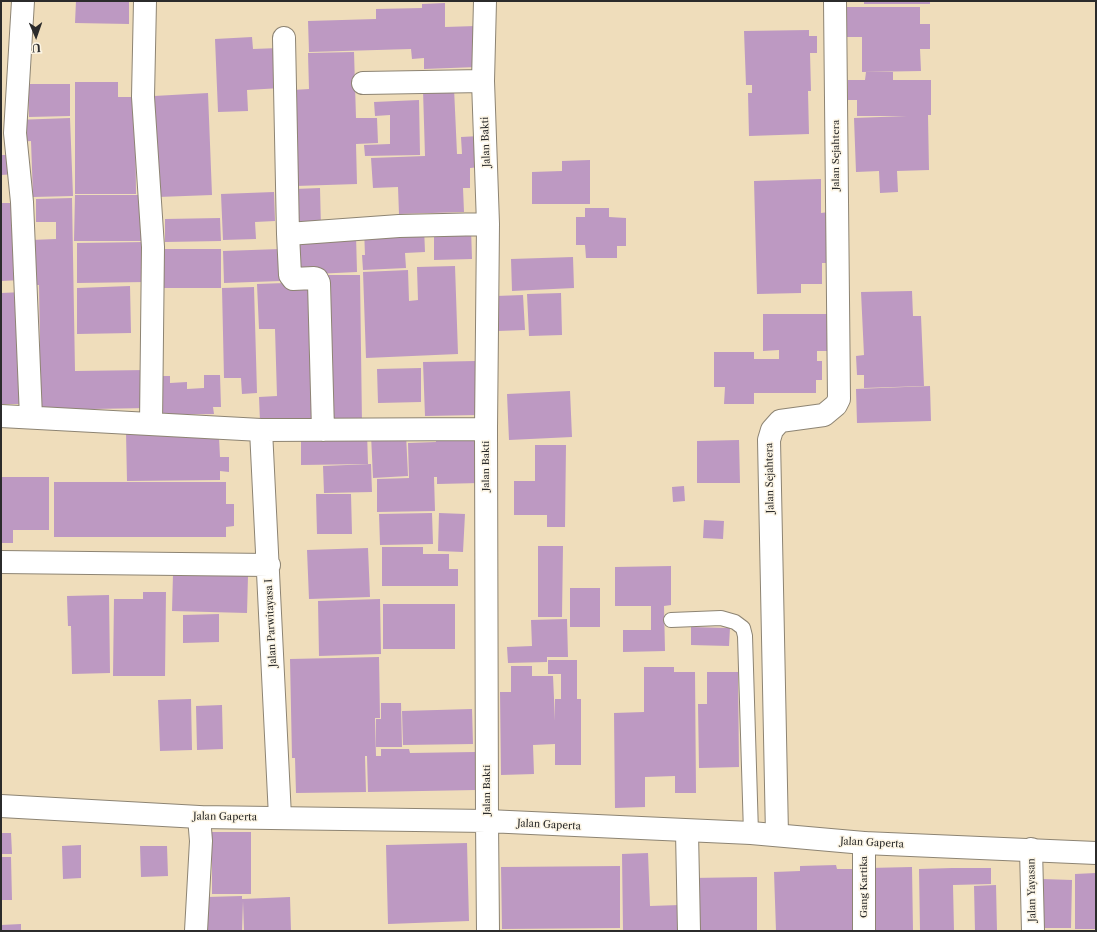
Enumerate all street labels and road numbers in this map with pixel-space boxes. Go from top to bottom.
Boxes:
street label: Jalan Bakti [479,117,493,167]
street label: Jalan Sejahtera [830,120,842,190]
street label: Jalan Bakti [480,441,492,491]
street label: Jalan Sejahtera [763,443,777,513]
street label: Jalan Parwitayasa I [263,579,279,667]
street label: Jalan Bakti [481,765,493,815]
street label: Jalan Gaperta [193,810,257,824]
street label: Jalan Gaperta [517,817,581,833]
street label: Jalan Gaperta [840,835,904,851]
street label: Gang Kartika [858,856,870,918]
street label: Jalan Yayasan [1025,858,1039,922]

